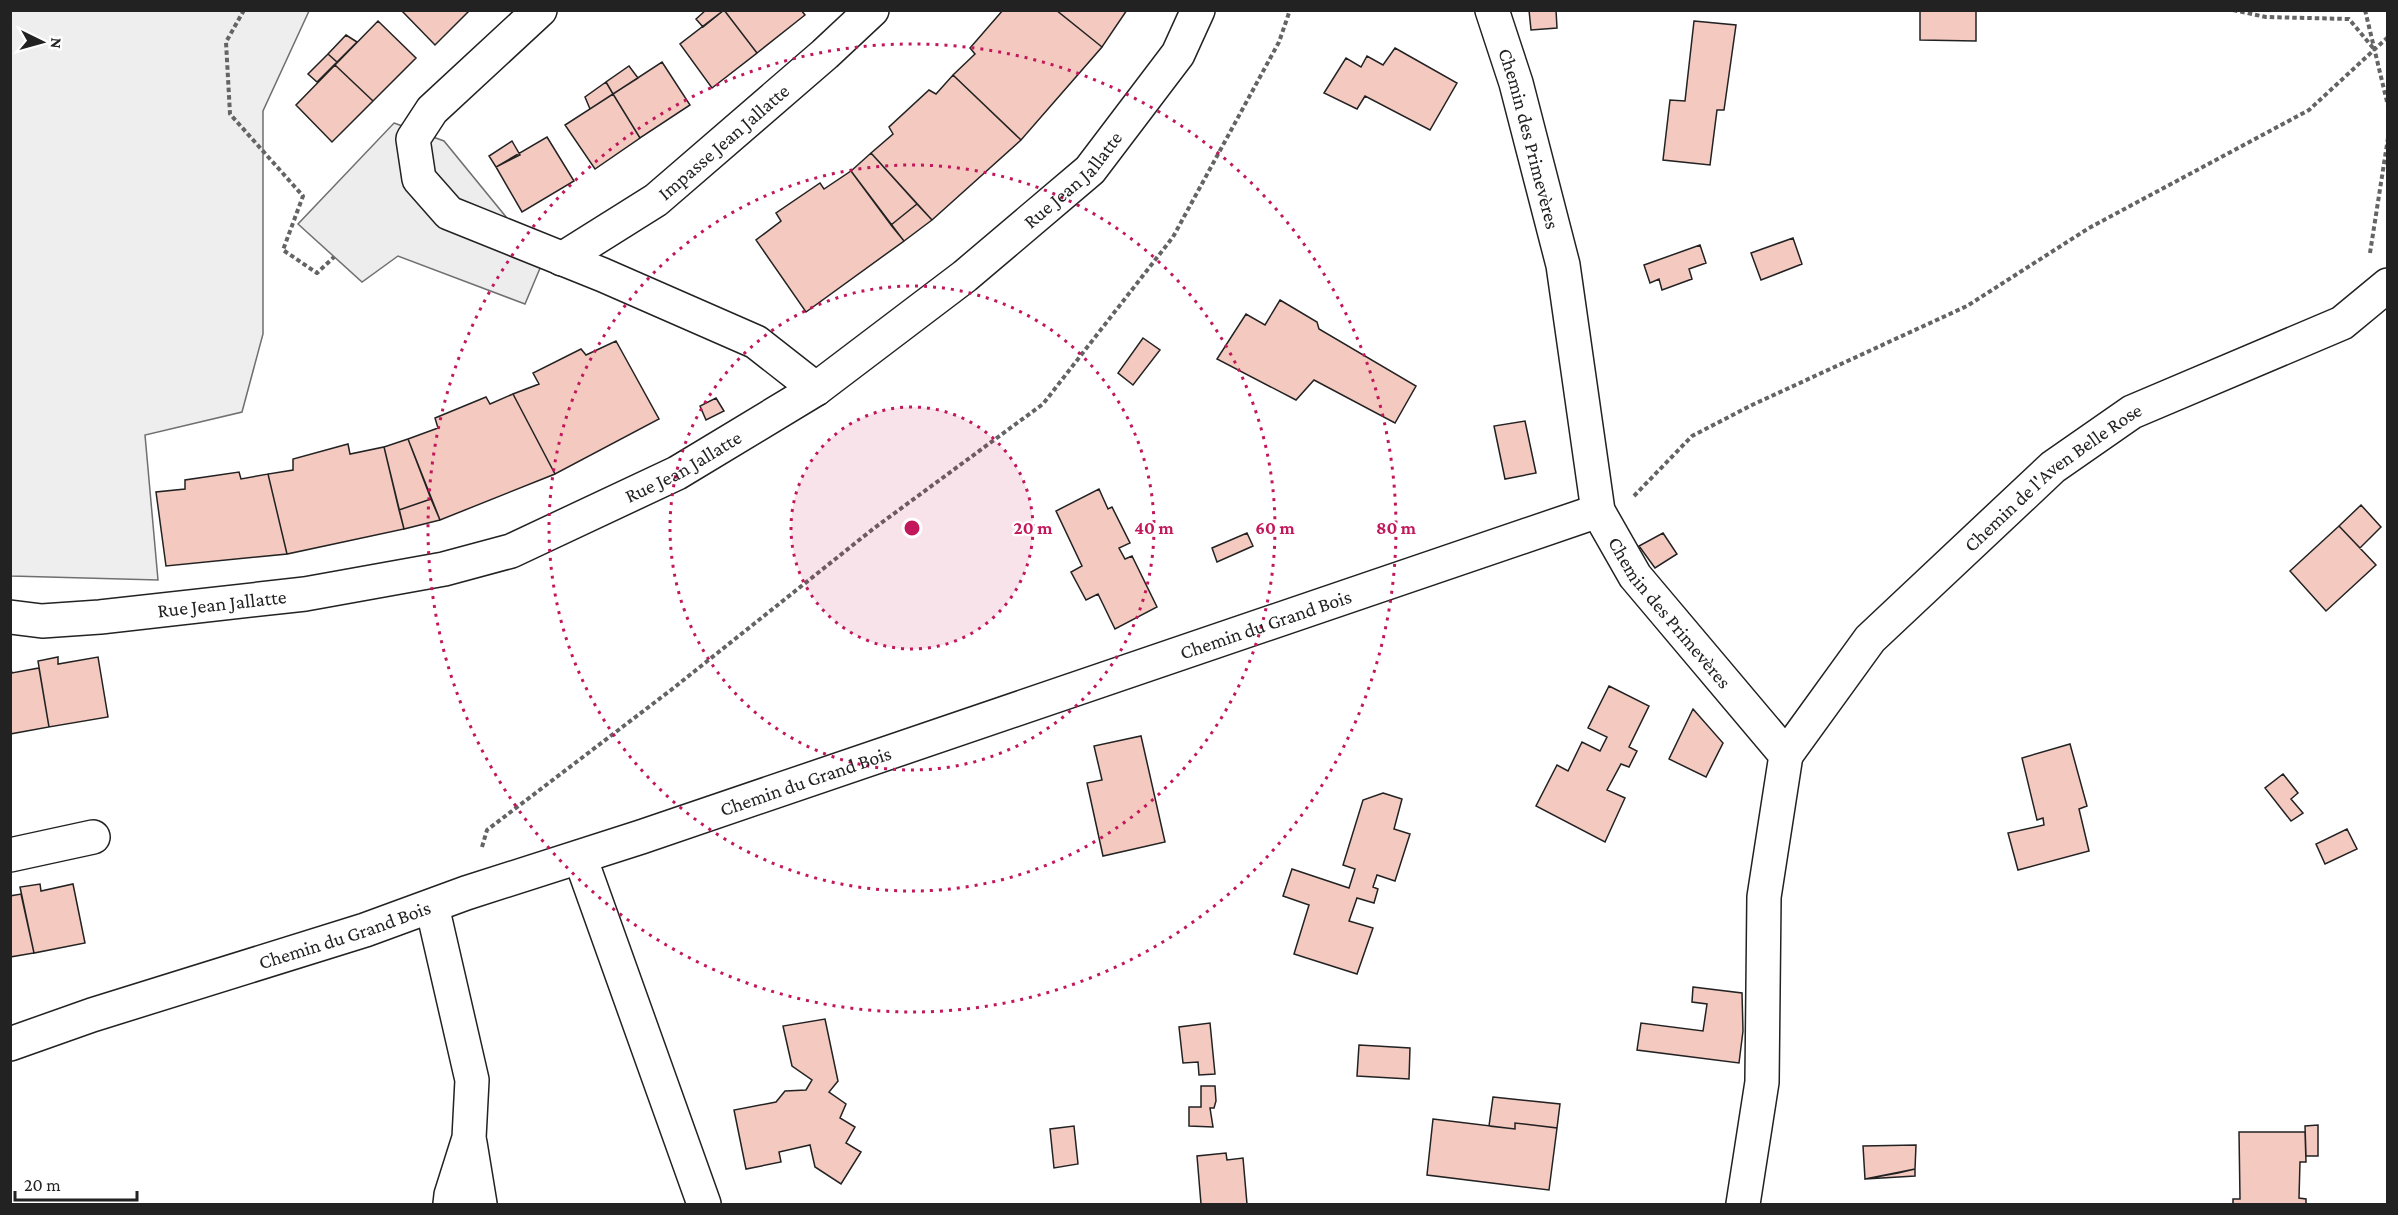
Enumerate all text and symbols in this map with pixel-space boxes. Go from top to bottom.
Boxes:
north arrow [12,12,72,72]
text: N [47,37,65,50]
street label: Chemin des Primevères [1494,45,1564,232]
street label: Impasse Jean Jallatte [654,79,793,204]
street label: Rue Jean Jallatte [1019,127,1127,233]
street label: Chemin de l'Aven Belle Rose [1959,398,2145,556]
street label: Rue Jean Jallatte [621,426,745,507]
centre of rings [902,518,922,538]
text: 20 m [1014,518,1053,538]
text: 40 m [1134,518,1174,538]
text: 60 m [1255,518,1295,538]
text: 80 m [1376,518,1417,538]
street label: Chemin des Primevères [1604,533,1736,693]
street label: Rue Jean Jallatte [156,585,288,621]
street label: Chemin du Grand Bois [1177,585,1354,664]
street label: Chemin du Grand Bois [717,742,894,820]
street label: Chemin du Grand Bois [256,896,434,973]
scale bar [15,1164,136,1202]
text: 20 m [24,1175,61,1195]

